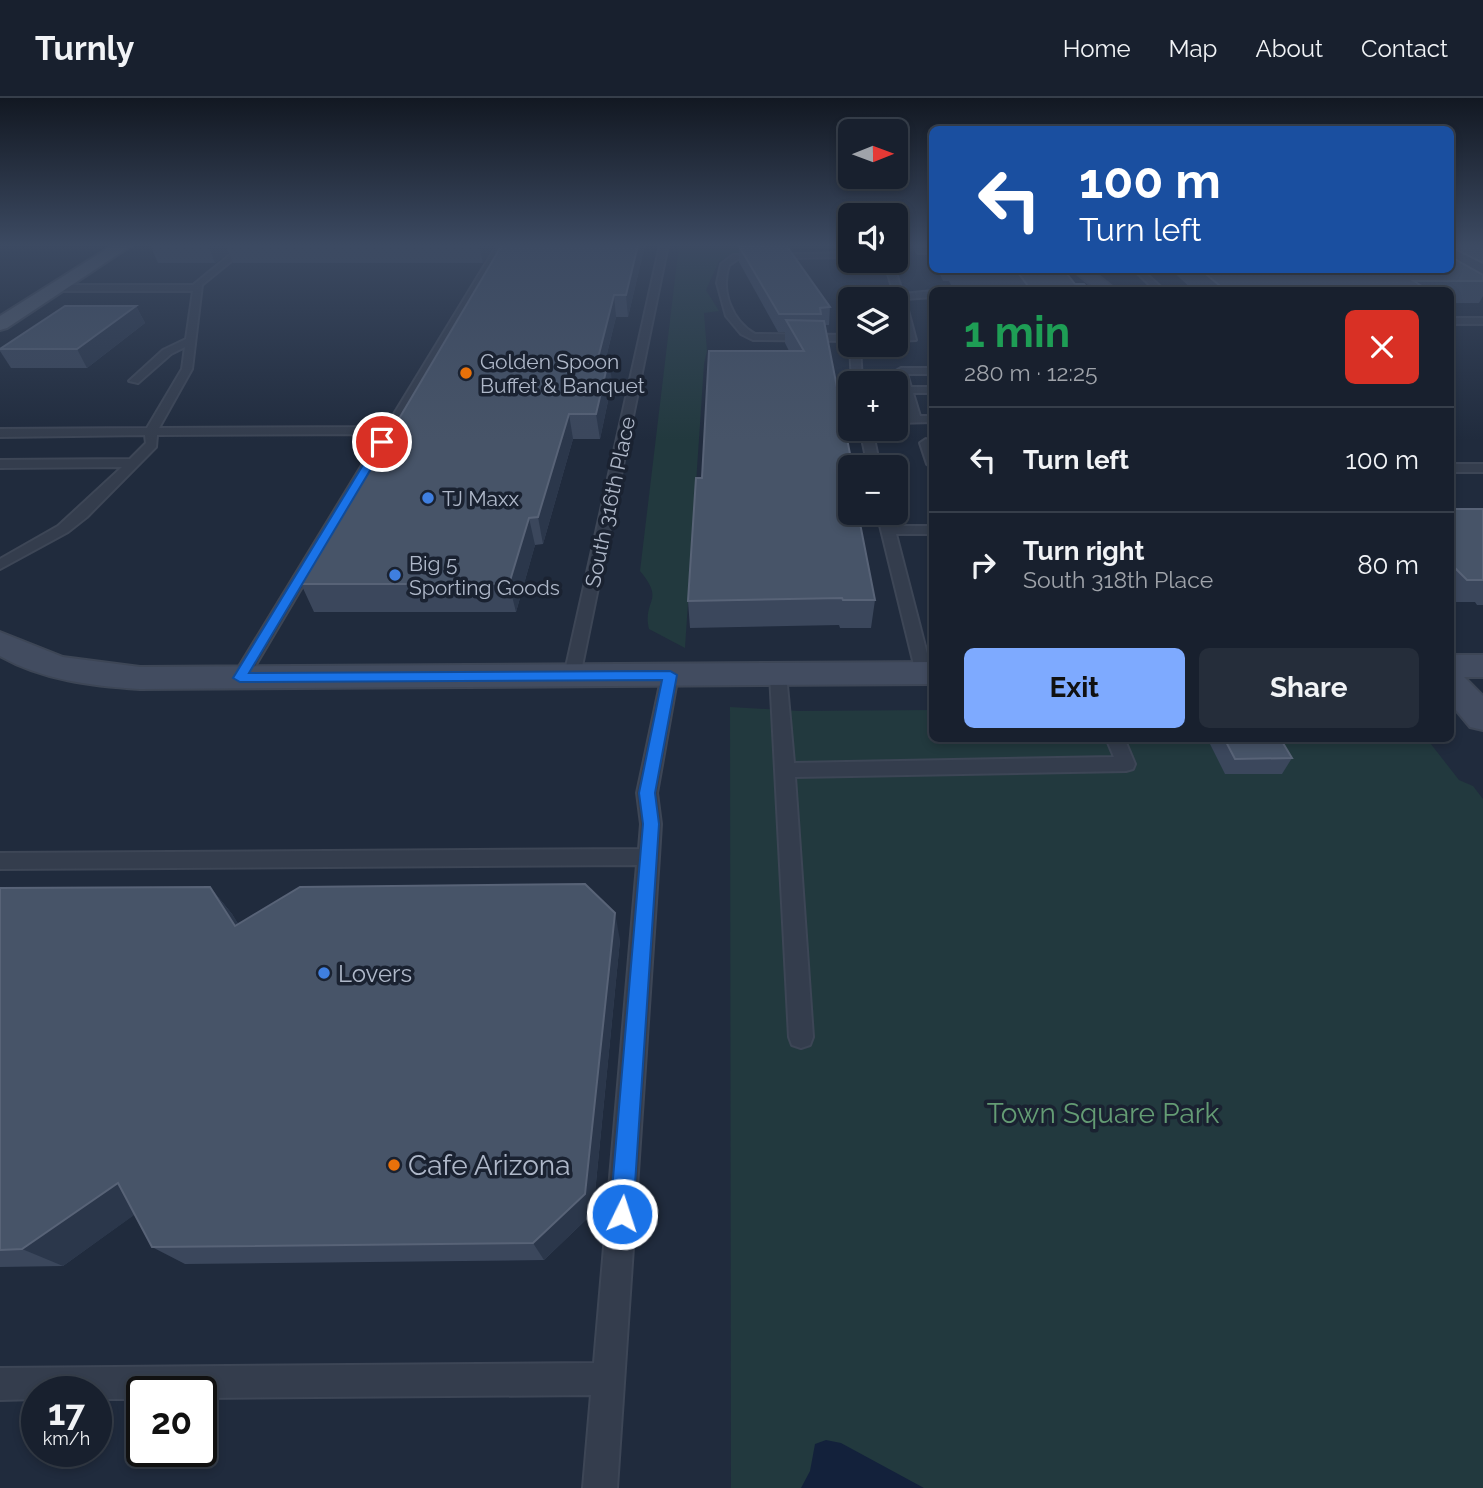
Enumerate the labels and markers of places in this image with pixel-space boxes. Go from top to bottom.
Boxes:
place label: Golden Spoon Buffet & Banquet [480,349,645,398]
marker: Golden Spoon Buffet & Banquet [458,365,474,381]
pin [352,412,412,472]
place label: TJ Maxx [442,486,520,511]
marker: TJ Maxx [420,490,436,506]
place label: Big 5 Sporting Goods [409,551,560,600]
marker: Big 5 Sporting Goods [387,567,403,583]
place label: Lovers [338,959,412,988]
marker: Lovers [316,965,332,981]
place label: Cafe Arizona [408,1149,570,1182]
marker: Cafe Arizona [386,1157,402,1173]

